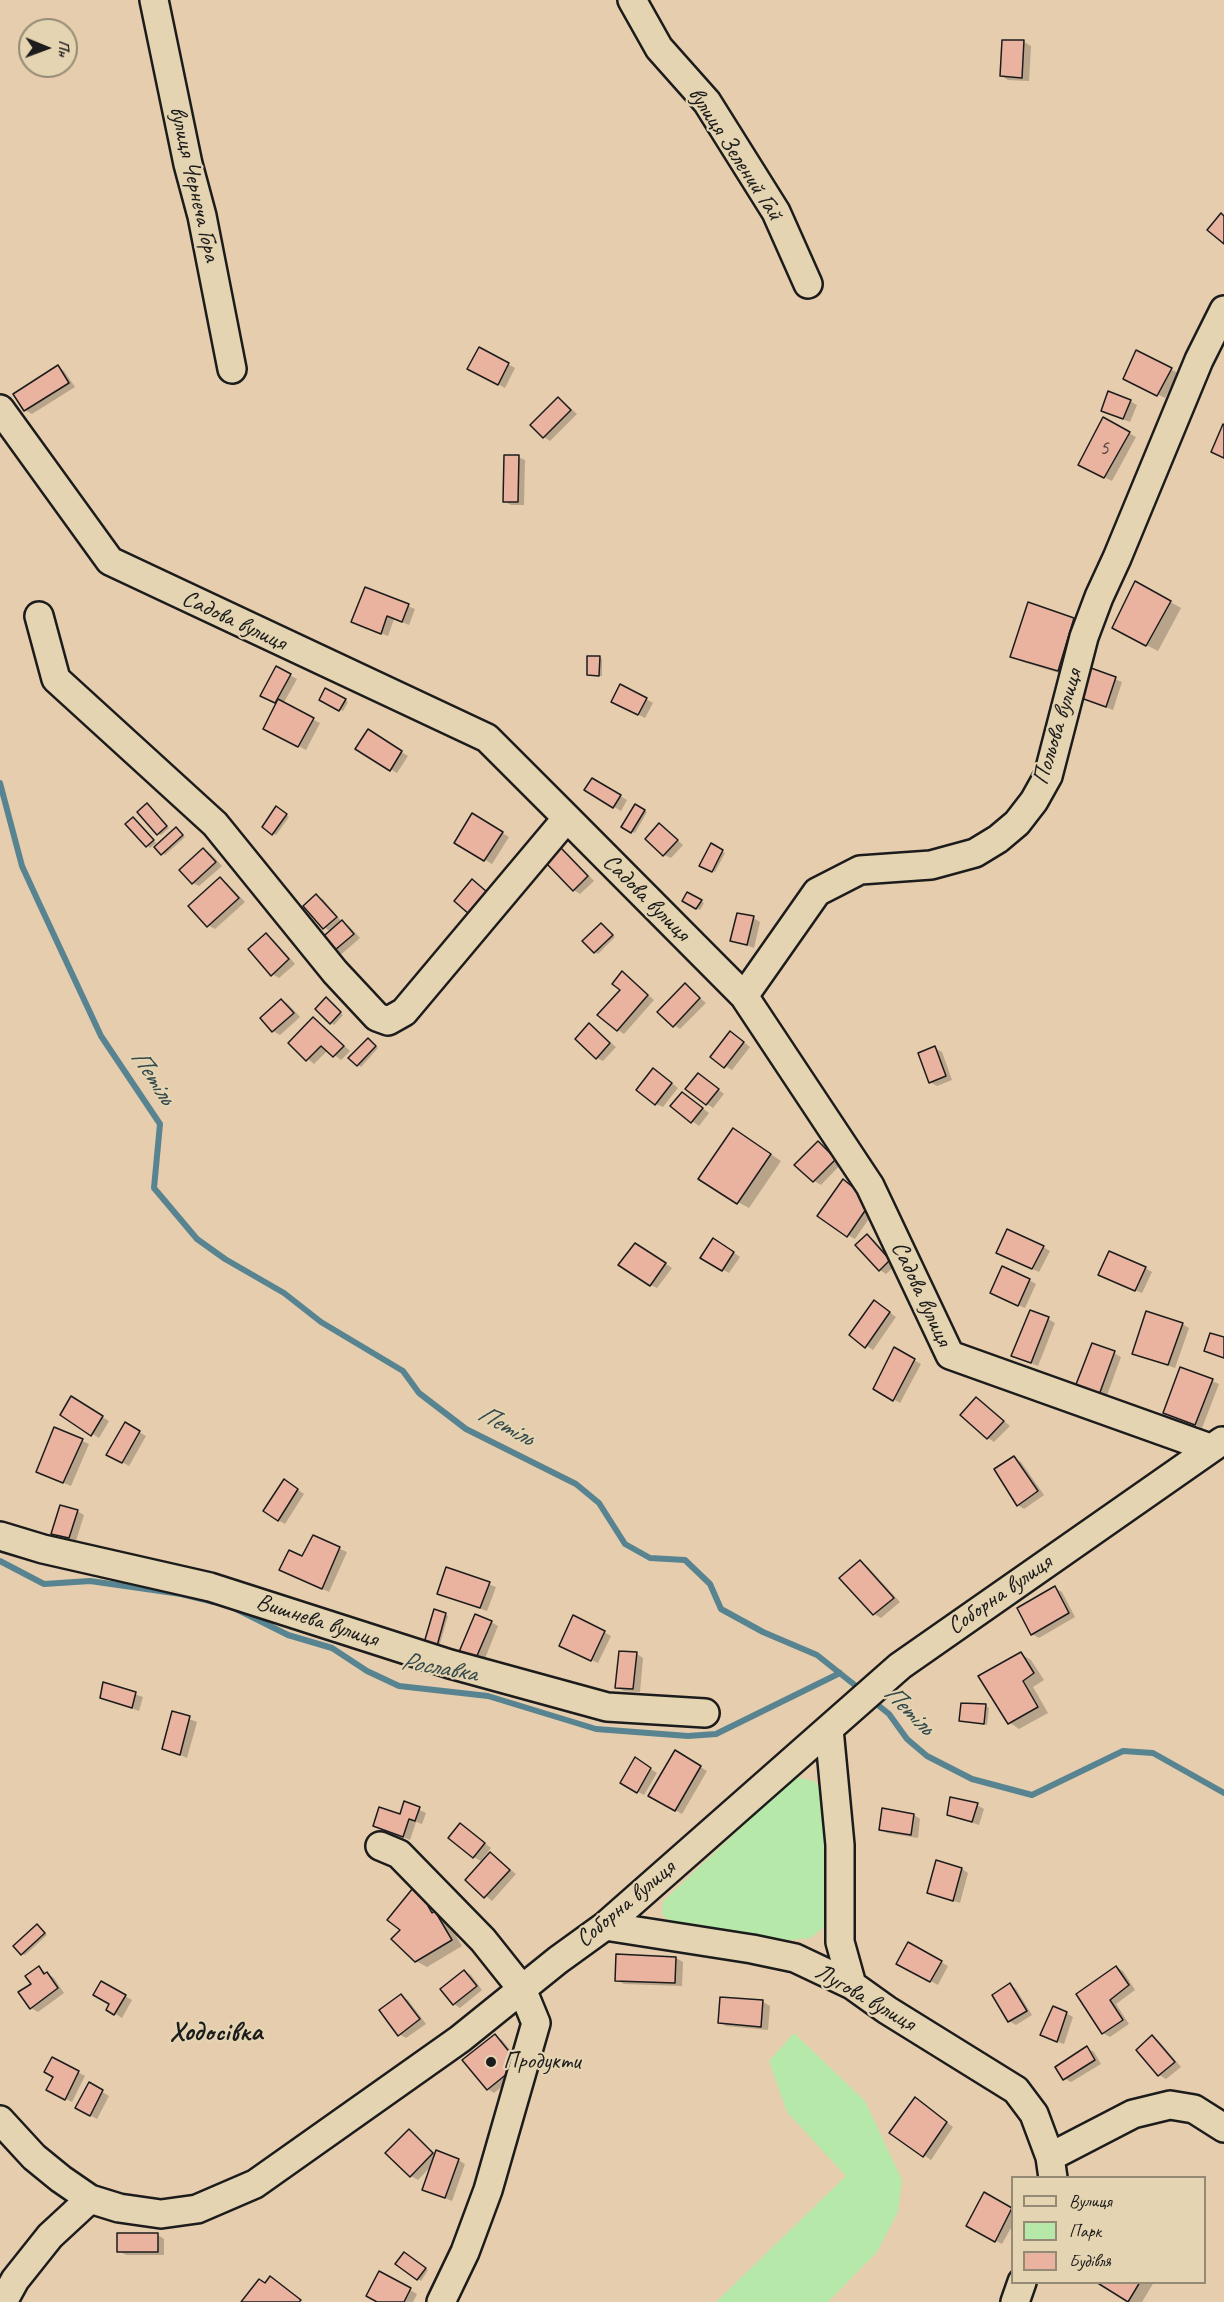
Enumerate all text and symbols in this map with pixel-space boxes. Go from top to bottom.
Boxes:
north arrow [18,18,78,78]
text: Пн [54,40,74,57]
street label: вулиця Зелений Гай [681,82,789,226]
street label: вулиця Чернеча Гора [162,103,226,265]
house number: 5 [1099,435,1109,461]
street label: Садова вулиця [177,584,291,658]
street label: Польова вулиця [1027,666,1089,788]
street label: Садова вулиця [596,848,696,948]
water label: Петіль [123,1044,181,1110]
street label: Садова вулиця [884,1237,958,1351]
water label: Петіль [472,1399,538,1453]
street label: Соборна вулиця [942,1549,1058,1641]
street label: Вишнева вулиця [252,1588,382,1654]
water label: Рославка [399,1646,479,1690]
water label: Петіль [876,1678,940,1742]
street label: Соборна вулиця [570,1854,682,1954]
street label: Лугова вулиця [810,1958,920,2038]
district label: Ходосівка [170,2017,262,2049]
place label: Продукти [503,2048,580,2076]
marker: Продукти [484,2055,498,2069]
legend [1011,2176,1206,2284]
text: Вулиця [1069,2190,1112,2212]
text: Парк [1069,2220,1101,2242]
text: Будівля [1069,2250,1111,2272]

